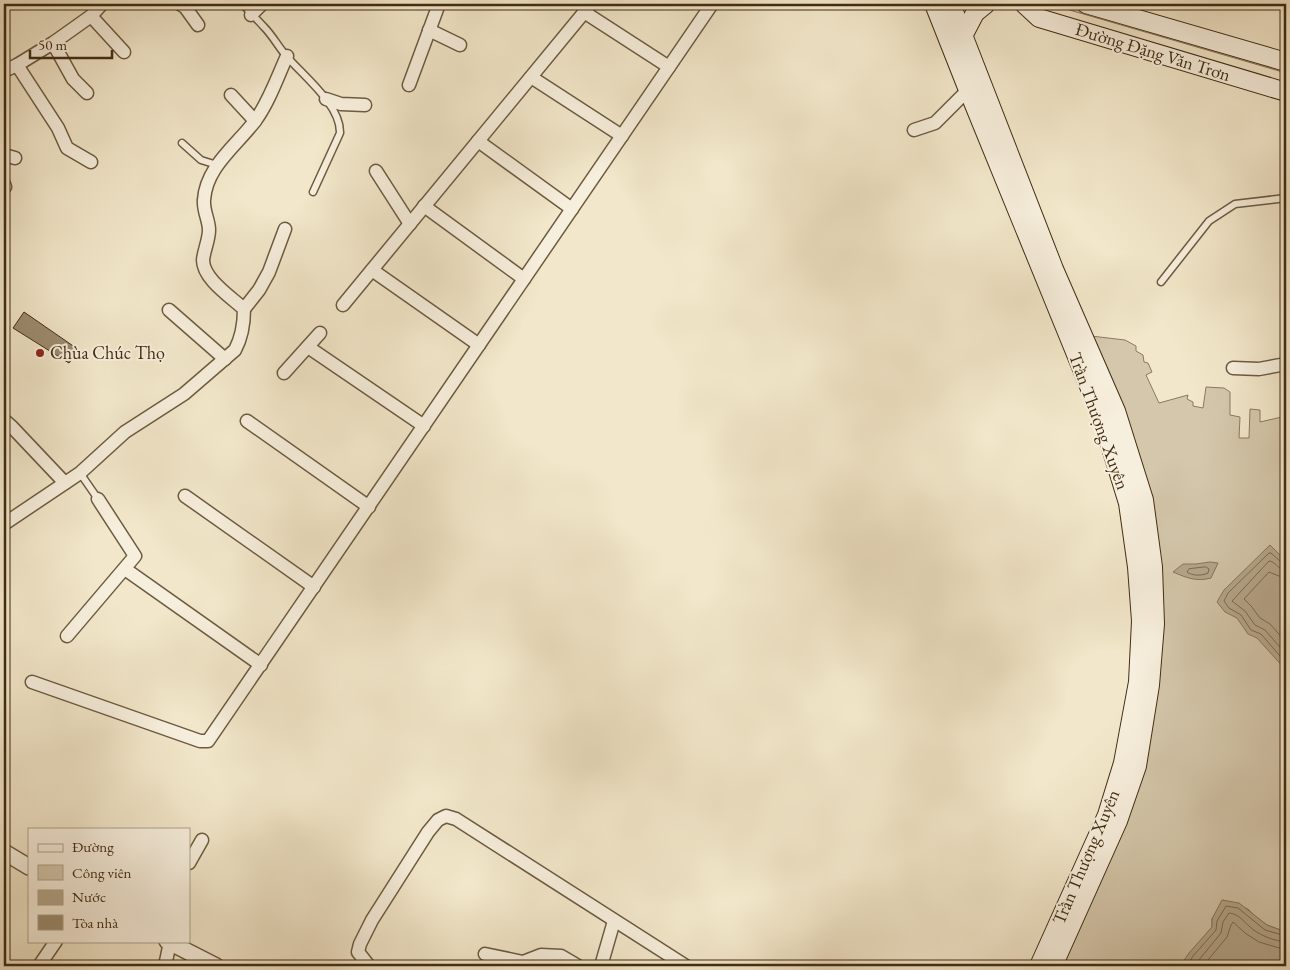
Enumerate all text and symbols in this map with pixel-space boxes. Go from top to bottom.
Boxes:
street label: Đường Đặng Văn Trơn [1073,17,1234,86]
scale bar [30,28,112,60]
text: 50 m [38,35,67,54]
place label: Chùa Chúc Thọ [50,341,165,364]
marker: Chùa Chúc Thọ [34,347,46,359]
street label: Trần Thượng Xuyên [1064,349,1135,493]
street label: Trần Thượng Xuyên [1047,785,1124,928]
legend [28,828,190,942]
text: Đường [72,837,114,856]
text: Công viên [72,863,132,882]
text: Nước [72,887,106,906]
text: Tòa nhà [72,913,118,932]

